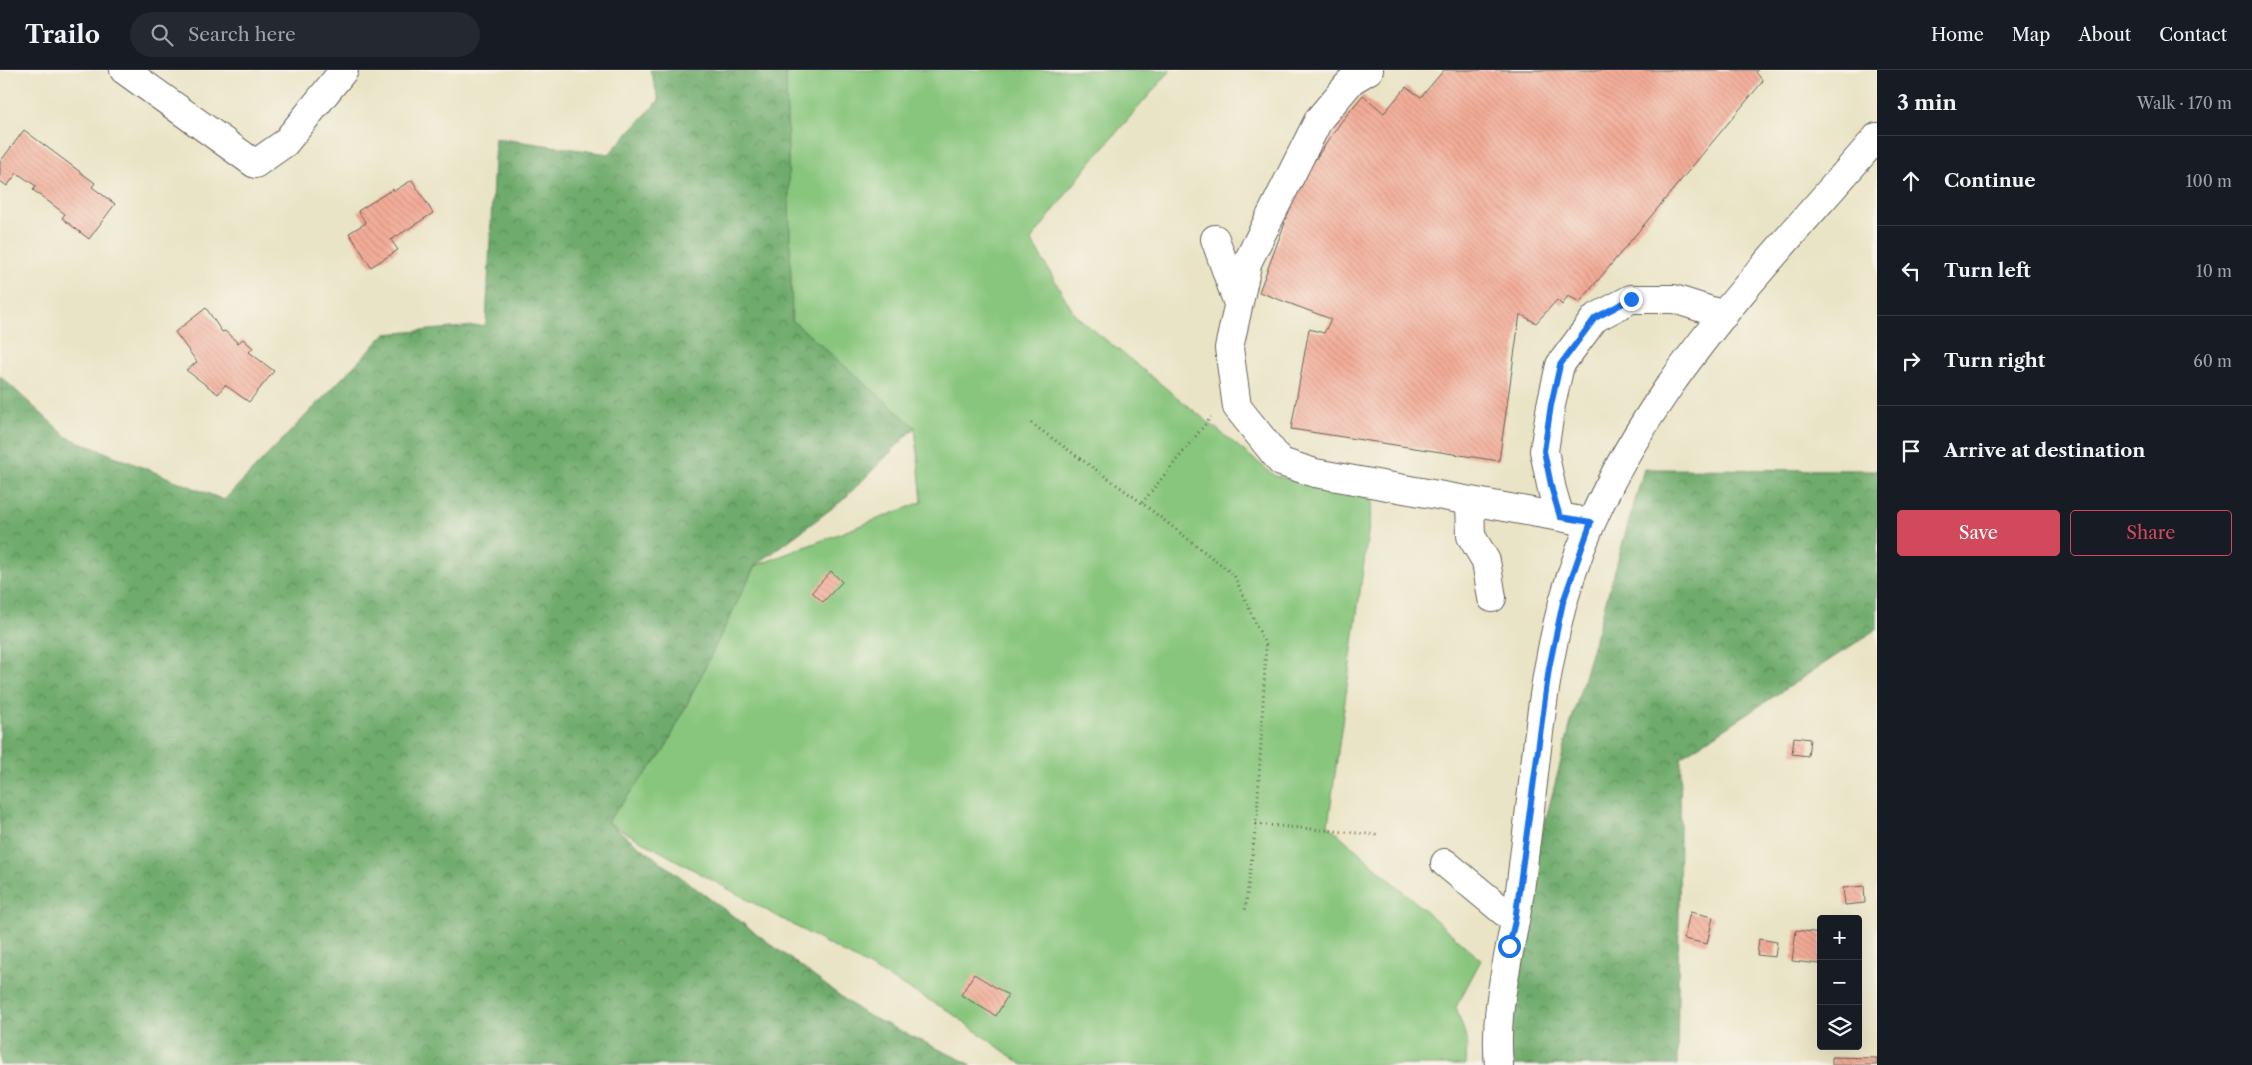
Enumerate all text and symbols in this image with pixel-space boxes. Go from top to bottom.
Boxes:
search box [130,12,480,57]
text: Trailo [25,20,100,49]
icon: search [148,21,176,49]
text: Search here [188,23,296,46]
text: Home [1931,24,1984,46]
text: Map [2012,24,2050,46]
text: About [2078,24,2131,46]
text: Contact [2159,24,2227,46]
text: 3 min [1897,90,1957,115]
text: Walk · 170 m [2137,93,2232,113]
icon: ahead [1897,167,1925,195]
text: Continue [1944,169,2036,192]
text: 100 m [2186,171,2232,191]
icon: left [1897,257,1925,285]
text: Turn left [1944,259,2031,282]
text: 10 m [2196,261,2232,281]
route end [1620,288,1643,311]
icon: right [1897,347,1925,375]
text: Turn right [1944,349,2045,372]
text: 60 m [2193,351,2232,371]
icon: arrive [1897,437,1925,465]
text: Arrive at destination [1944,439,2145,462]
button: Save [1897,510,2060,556]
button: Share [2070,510,2232,556]
map controls [1817,915,1862,1050]
button: + [1817,915,1862,960]
route start [1498,935,1521,958]
button: − [1817,960,1862,1005]
button: layers [1817,1005,1862,1050]

